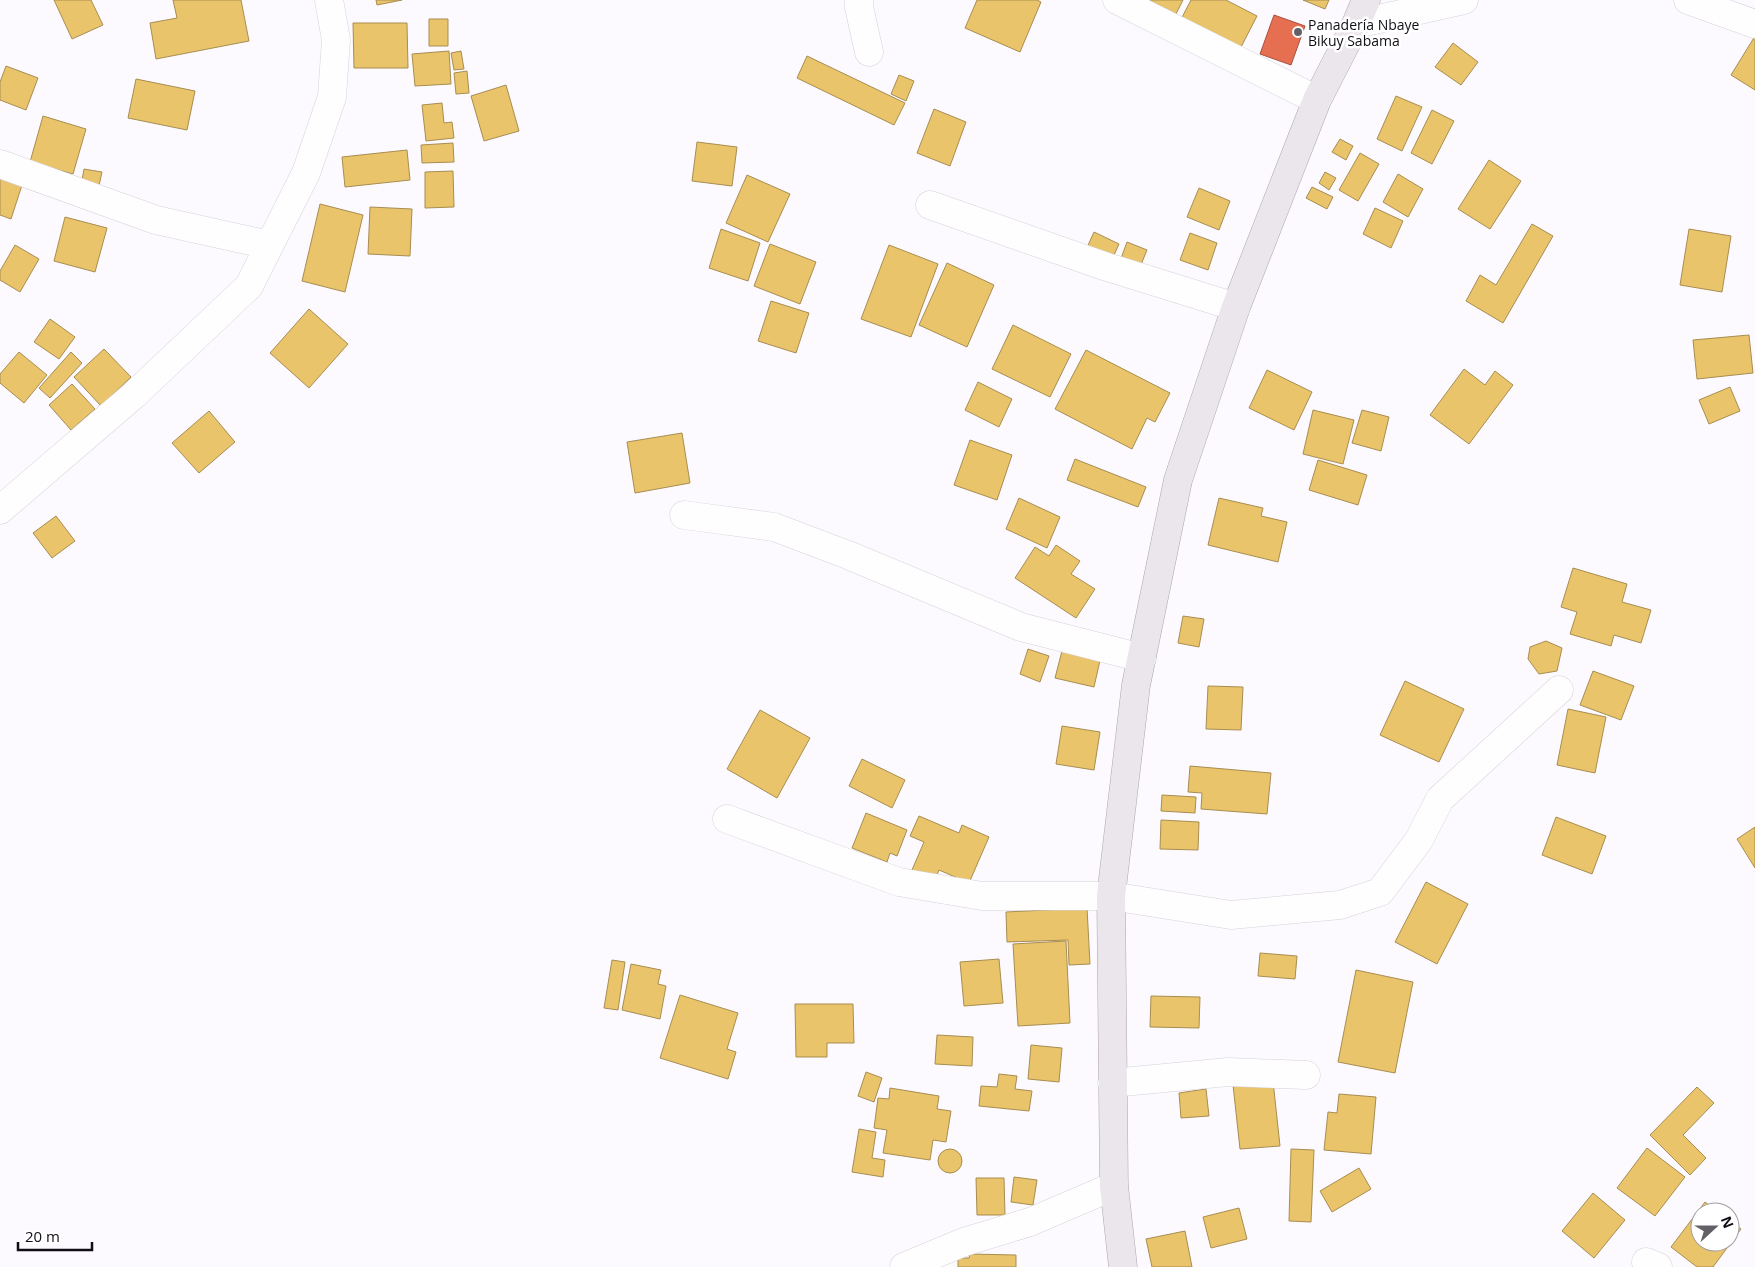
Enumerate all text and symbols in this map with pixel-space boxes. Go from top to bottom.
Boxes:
place label: Panadería Nbaye Bikuy Sabama [1308,15,1420,50]
marker: Panadería Nbaye Bikuy Sabama [1292,26,1304,38]
north arrow [1690,1202,1740,1252]
text: N [1717,1213,1739,1231]
scale bar [18,1220,91,1252]
text: 20 m [25,1226,60,1246]

